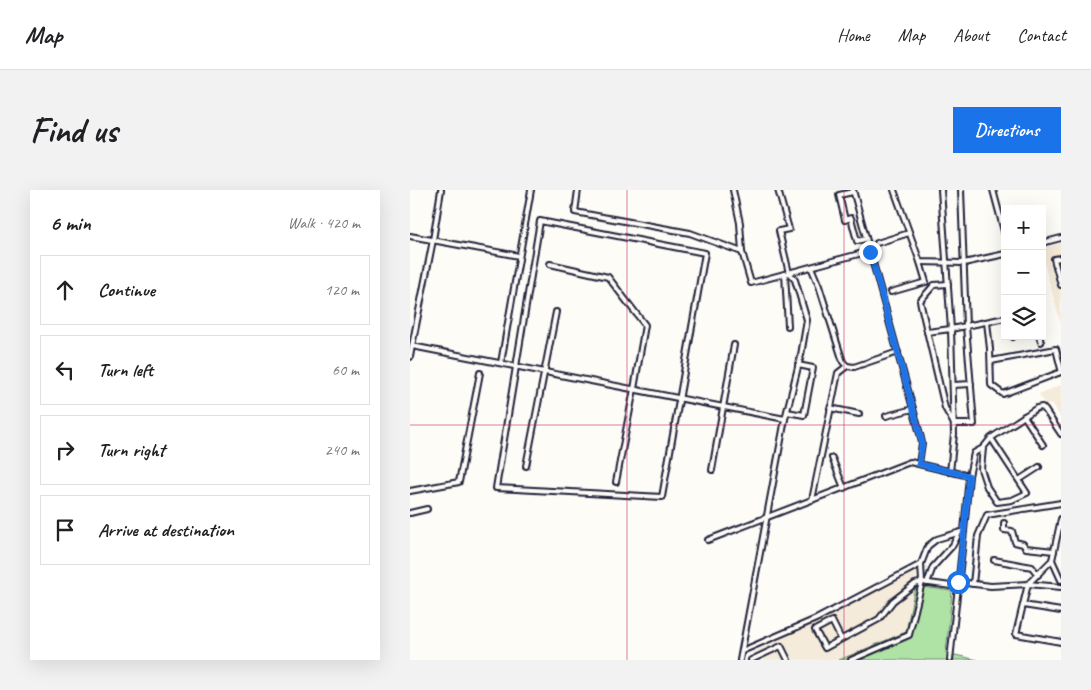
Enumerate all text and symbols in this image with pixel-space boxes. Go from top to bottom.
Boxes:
text: Map [25,20,62,50]
text: Home [837,24,870,46]
text: Map [898,24,925,46]
text: About [953,24,989,46]
text: Contact [1017,24,1066,46]
button: Directions [953,107,1061,153]
text: Find us [30,108,117,153]
map controls [1001,205,1046,340]
button: + [1001,205,1046,250]
text: 6 min [50,210,91,236]
text: Walk · 420 m [288,213,360,233]
route end [859,241,882,264]
button: − [1001,250,1046,295]
icon: ahead [51,276,79,304]
text: Continue [98,278,155,302]
text: 120 m [325,280,359,300]
button: layers [1001,295,1046,340]
icon: left [51,356,79,384]
text: Turn left [98,358,153,382]
text: 60 m [332,360,359,380]
icon: right [51,436,79,464]
text: Turn right [98,438,165,462]
text: 240 m [325,440,359,460]
icon: arrive [51,516,79,544]
text: Arrive at destination [98,518,234,542]
route start [947,571,970,594]

